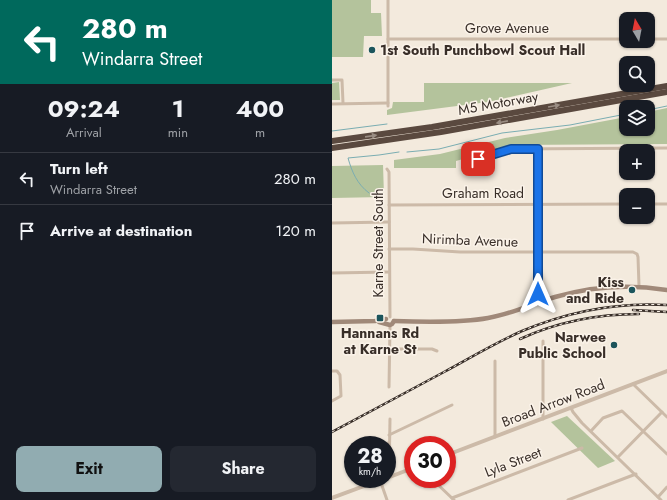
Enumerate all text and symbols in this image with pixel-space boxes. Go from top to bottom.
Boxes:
text: 280 m [82,8,168,49]
north arrow [619,12,655,48]
map controls [619,12,655,224]
icon: left [16,16,68,68]
street label: Grove Avenue [465,18,549,38]
place label: 1st South Punchbowl Scout Hall [380,40,585,60]
marker: 1st South Punchbowl Scout Hall [367,45,377,55]
text: Windarra Street [82,46,202,72]
button: search [619,56,655,92]
street label: M5 Motorway [456,86,540,120]
text: 09:24 [48,91,120,126]
text: 1 [172,91,184,126]
text: 400 [236,91,284,126]
button: layers [619,100,655,136]
one-way arrow [548,102,560,108]
one-way arrow [496,119,508,125]
text: Arrival [66,123,102,142]
text: min [168,123,188,142]
text: m [255,123,265,142]
one-way arrow [365,133,377,139]
pin [461,142,495,176]
button: + [619,144,655,180]
icon: arrive [467,148,489,170]
text: Turn left [50,158,108,180]
icon: left [16,168,38,190]
text: 280 m [274,168,316,190]
text: Windarra Street [50,180,137,199]
street label: Graham Road [442,183,524,203]
street label: Karne Street South [368,188,388,298]
button: − [619,188,655,224]
icon: arrive [16,220,38,242]
text: Arrive at destination [50,220,192,242]
text: 120 m [276,220,316,242]
street label: Nirimba Avenue [421,228,519,252]
place label: Kiss and Ride [566,272,625,308]
position arrow [517,273,559,315]
marker: Kiss and Ride [627,285,637,295]
marker: Hannans Rd at Karne St [375,313,385,323]
place label: Hannans Rd at Karne St [341,323,419,359]
place label: Narwee Public School [518,327,606,363]
marker: Narwee Public School [609,340,619,350]
street label: Broad Arrow Road [499,374,607,432]
speed limit sign: 30 [404,436,456,488]
text: 28 [357,442,383,471]
street label: Lyla Street [482,442,545,482]
button: Exit [16,446,162,492]
button: Share [170,446,316,492]
text: km/h [359,464,381,479]

